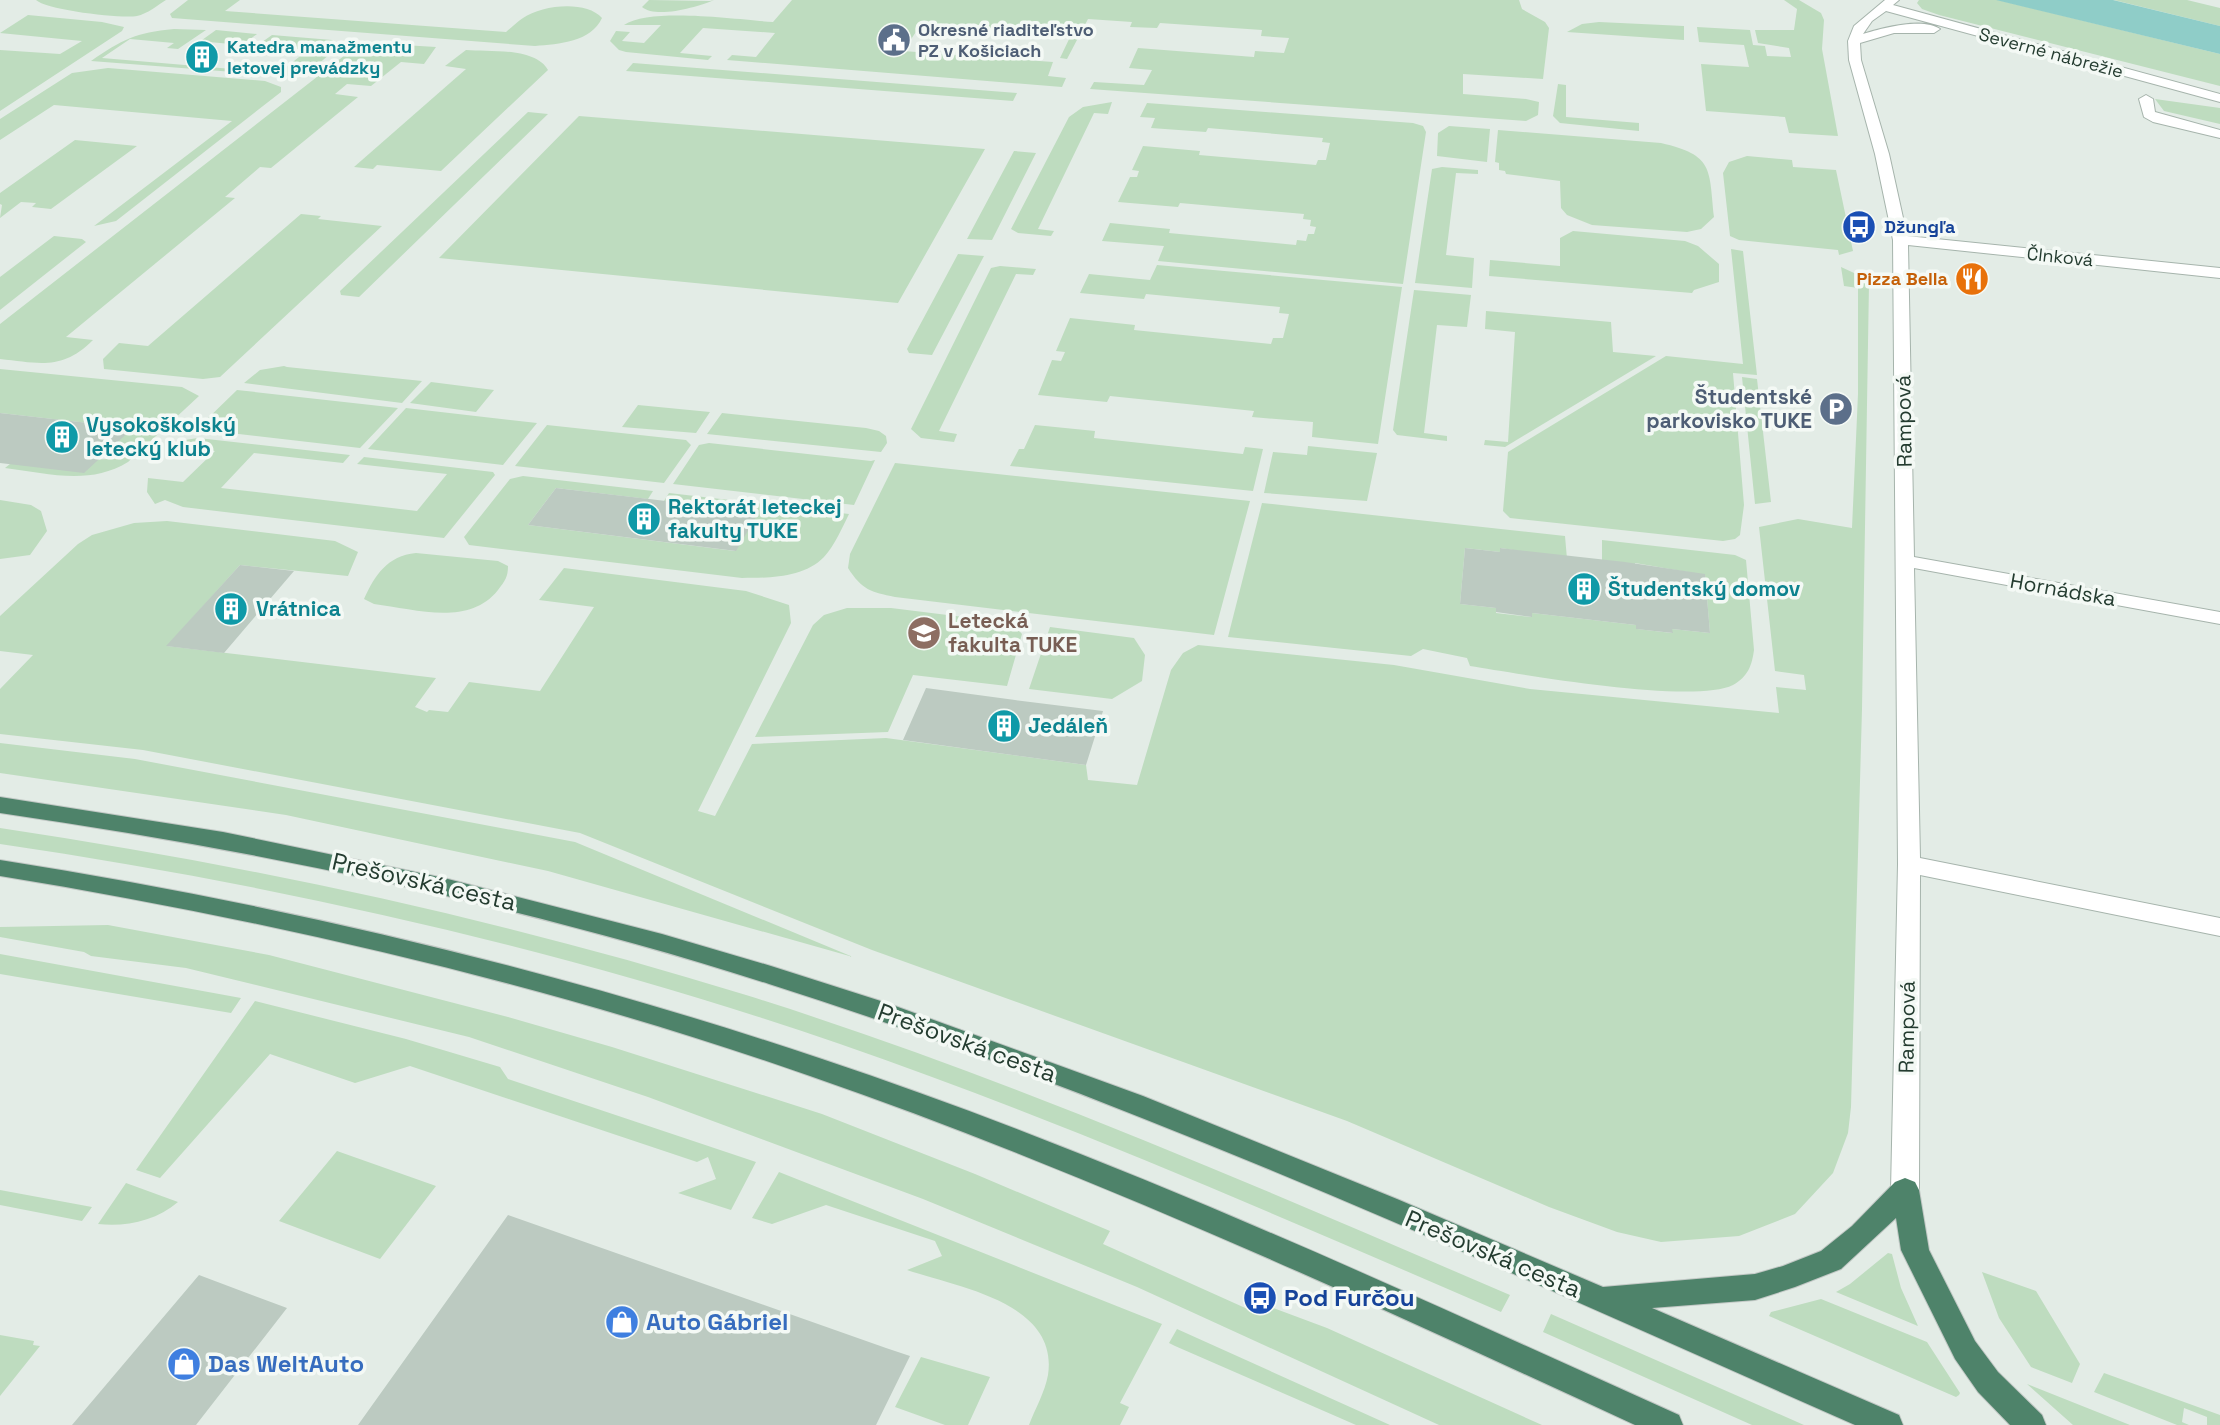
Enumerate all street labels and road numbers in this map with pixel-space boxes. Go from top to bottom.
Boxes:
street label: Severné nábrežie [1976,22,2126,83]
street label: Člnková [2026,242,2094,271]
street label: Rampová [1889,375,1918,468]
street label: Hornádska [2008,567,2118,612]
street label: Prešovská cesta [329,845,519,918]
street label: Rampová [1892,980,1921,1073]
street label: Prešovská cesta [874,996,1061,1089]
street label: Prešovská cesta [1401,1203,1586,1305]

